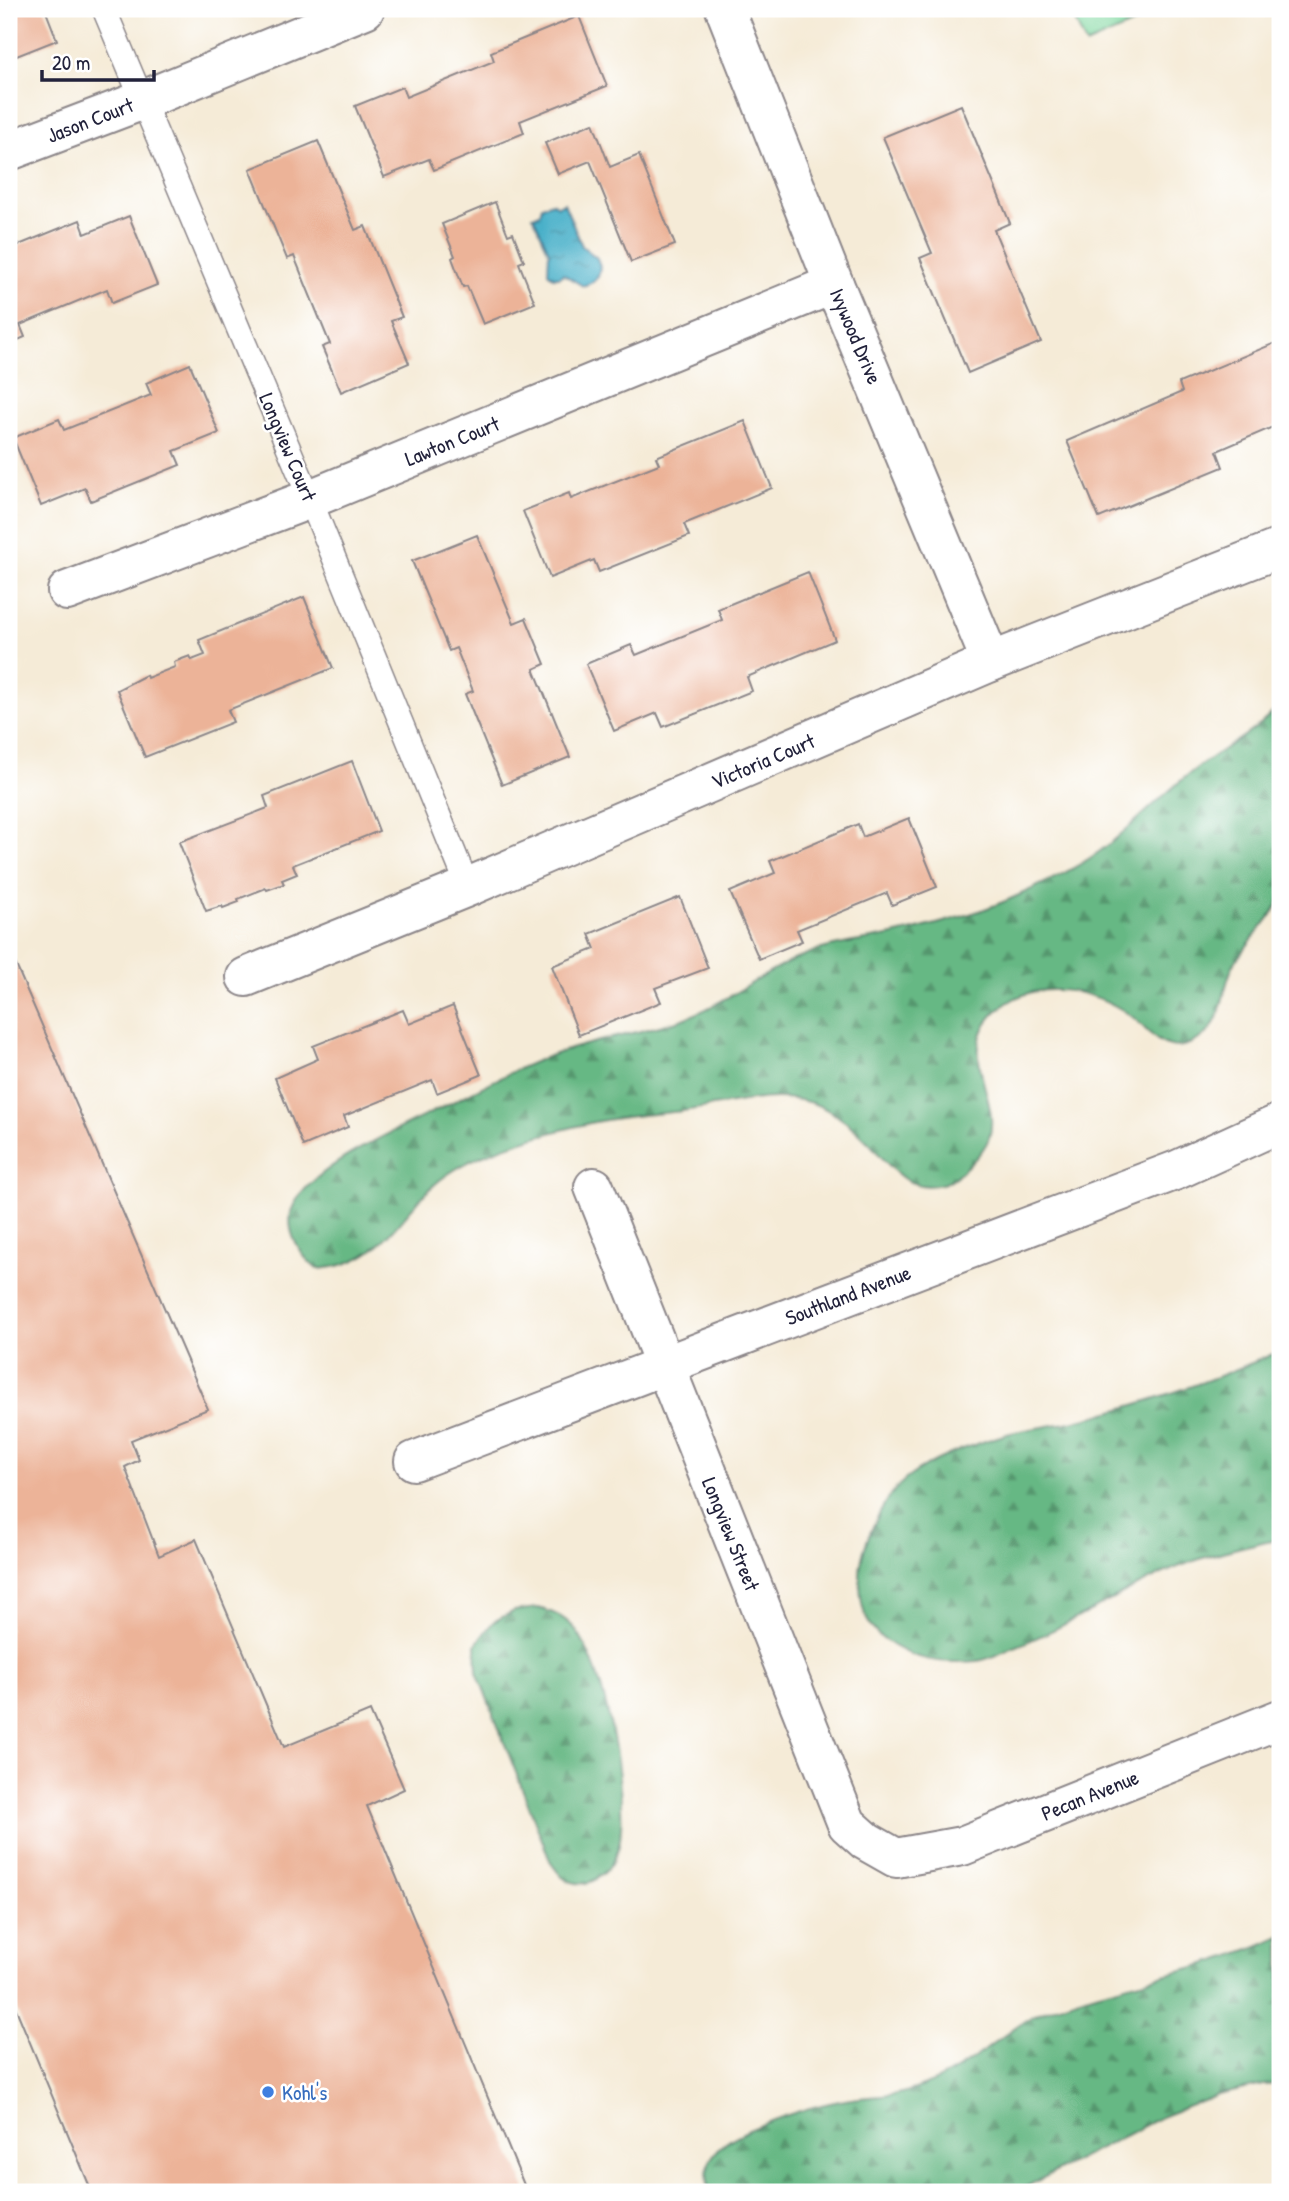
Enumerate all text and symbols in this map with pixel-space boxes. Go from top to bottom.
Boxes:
scale bar [42,38,154,82]
text: 20 m [52,48,90,77]
street label: Jason Court [43,90,138,150]
street label: Ivywood Drive [823,284,889,388]
street label: Longview Court [252,388,324,506]
street label: Lawton Court [400,409,504,473]
street label: Victoria Court [707,726,820,796]
street label: Southland Avenue [781,1258,915,1332]
street label: Longview Street [695,1473,767,1596]
street label: Pecan Avenue [1037,1762,1143,1828]
place label: Kohl's [282,2078,327,2107]
marker: Kohl's [260,2084,276,2100]

